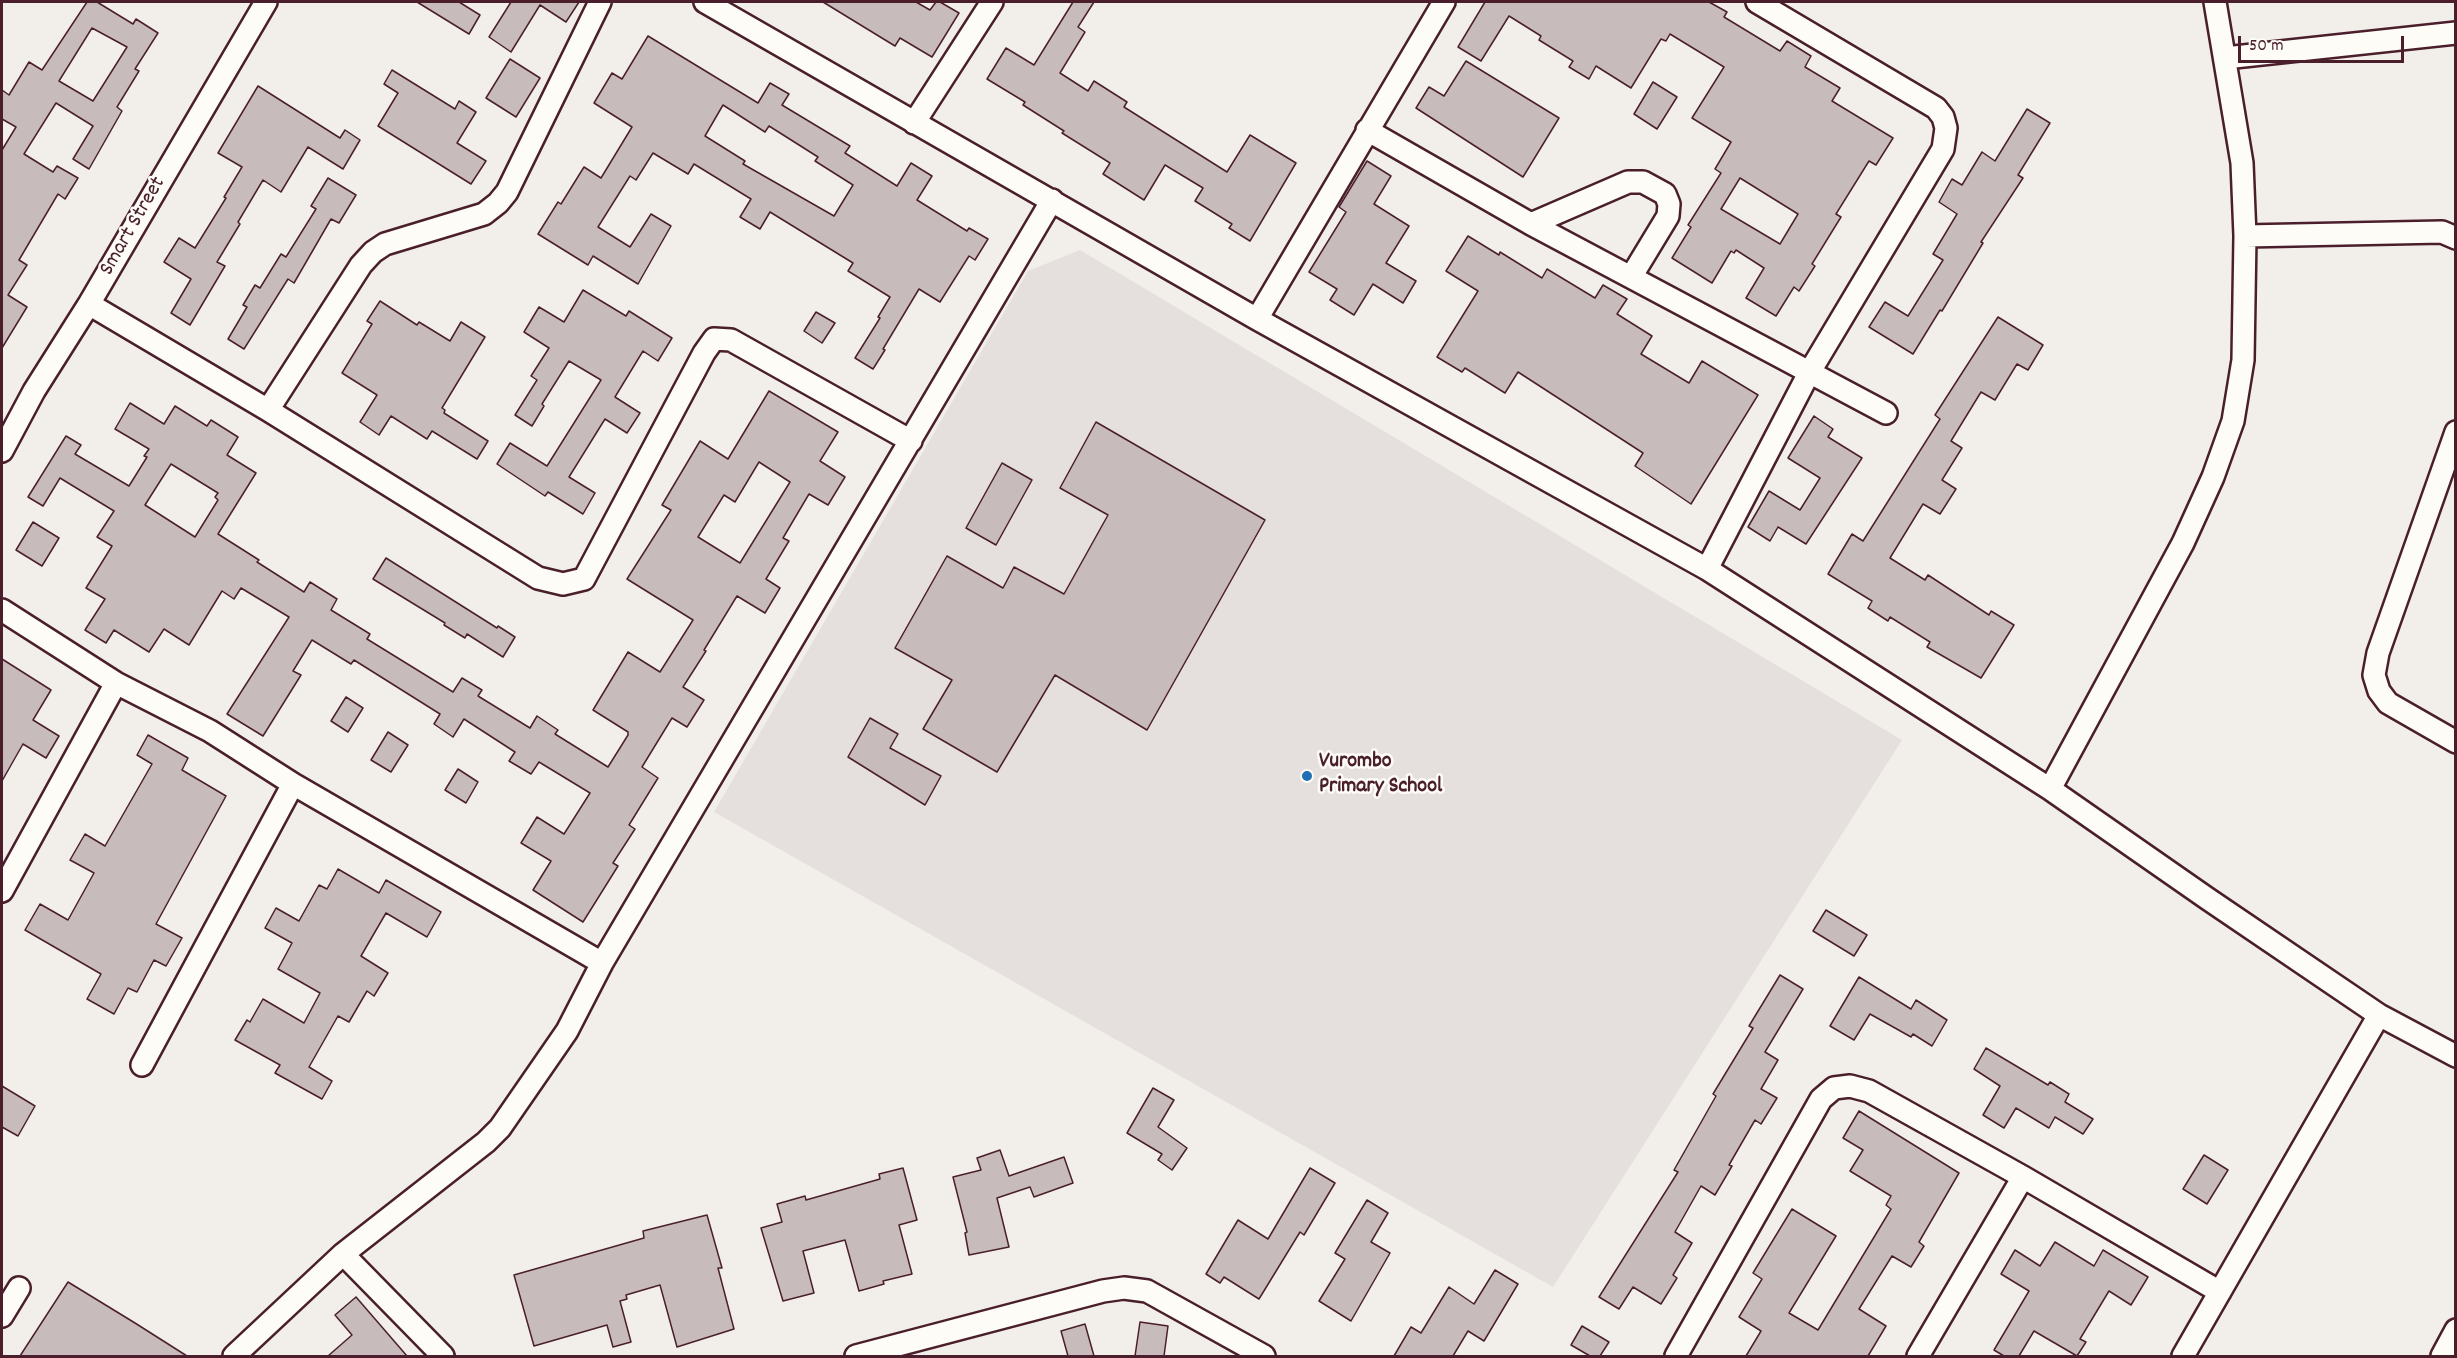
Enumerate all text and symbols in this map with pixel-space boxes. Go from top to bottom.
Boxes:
scale bar [2241,24,2408,62]
text: 50 m [2249,34,2284,59]
street label: Smart Street [95,173,173,281]
place label: Vurombo Primary School [1319,750,1442,802]
marker: Vurombo Primary School [1300,769,1314,783]

